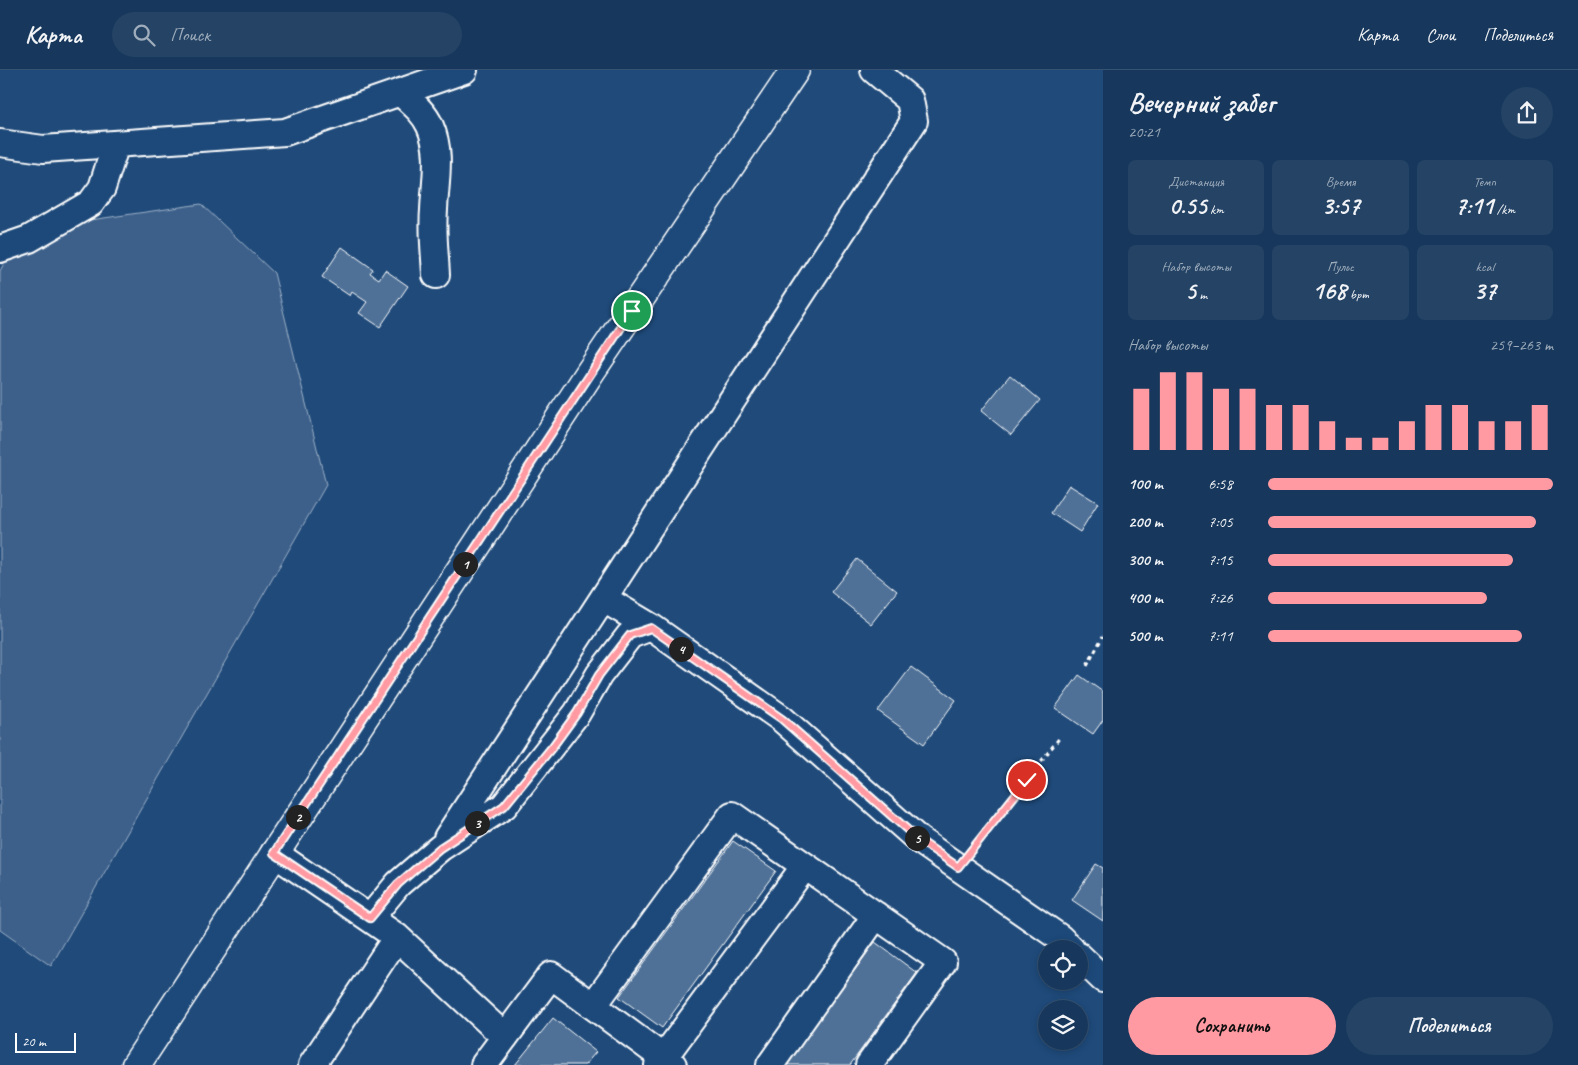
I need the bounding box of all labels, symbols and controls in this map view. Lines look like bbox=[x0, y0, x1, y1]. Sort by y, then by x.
search box bbox=[112, 12, 462, 57]
text: Карта bbox=[25, 20, 82, 50]
icon: search bbox=[130, 21, 158, 49]
text: Поиск bbox=[170, 23, 210, 47]
text: Карта bbox=[1357, 24, 1398, 46]
text: Слои bbox=[1426, 24, 1455, 46]
text: Поделиться bbox=[1483, 24, 1553, 46]
text: Вечерний забег bbox=[1128, 85, 1275, 120]
button: share bbox=[1501, 87, 1553, 139]
text: 20:21 bbox=[1128, 122, 1160, 142]
text: Дистанция bbox=[1168, 173, 1224, 190]
text: Время bbox=[1326, 173, 1355, 190]
text: Темп bbox=[1474, 173, 1496, 190]
text: 0.55 bbox=[1169, 190, 1207, 222]
text: 3:57 bbox=[1321, 190, 1360, 222]
text: 7:11 bbox=[1455, 190, 1493, 222]
text: km bbox=[1207, 201, 1224, 218]
text: /km bbox=[1493, 201, 1515, 218]
text: Набор высоты bbox=[1161, 258, 1231, 275]
text: Пульс bbox=[1327, 258, 1354, 275]
text: kcal bbox=[1476, 258, 1494, 275]
text: 5 bbox=[1185, 275, 1196, 307]
text: 168 bbox=[1312, 275, 1346, 307]
text: 37 bbox=[1474, 275, 1496, 307]
text: m bbox=[1196, 286, 1207, 303]
text: bpm bbox=[1346, 286, 1369, 303]
pin bbox=[611, 290, 653, 332]
icon: arrive bbox=[618, 297, 646, 325]
text: Набор высоты bbox=[1128, 335, 1207, 355]
text: 259–263 m bbox=[1490, 335, 1553, 355]
text: 100 m bbox=[1128, 474, 1163, 494]
text: 6:58 bbox=[1208, 474, 1233, 494]
text: 200 m bbox=[1128, 512, 1163, 532]
text: 7:05 bbox=[1208, 512, 1233, 532]
text: 300 m bbox=[1128, 550, 1163, 570]
text: 7:15 bbox=[1208, 550, 1233, 570]
pin: 1 bbox=[452, 552, 478, 576]
text: 1 bbox=[462, 556, 469, 573]
text: 400 m bbox=[1128, 588, 1163, 608]
text: 7:26 bbox=[1208, 588, 1233, 608]
text: 500 m bbox=[1128, 626, 1162, 646]
text: 7:11 bbox=[1208, 626, 1233, 646]
pin: 4 bbox=[668, 636, 694, 662]
text: 4 bbox=[678, 641, 685, 658]
pin bbox=[1006, 759, 1048, 801]
icon: check bbox=[1013, 766, 1041, 794]
pin: 2 bbox=[286, 804, 310, 830]
text: 2 bbox=[295, 809, 302, 826]
pin: 3 bbox=[464, 810, 490, 836]
text: 3 bbox=[474, 815, 481, 832]
pin: 5 bbox=[904, 826, 930, 850]
text: 5 bbox=[914, 830, 921, 847]
map controls bbox=[1038, 940, 1088, 1050]
button: locate bbox=[1038, 940, 1088, 990]
button: Сохранить bbox=[1128, 997, 1336, 1055]
button: Поделиться bbox=[1346, 997, 1553, 1055]
button: layers bbox=[1038, 1000, 1088, 1050]
scale bar bbox=[15, 1030, 76, 1053]
text: 20 m bbox=[22, 1033, 46, 1050]

